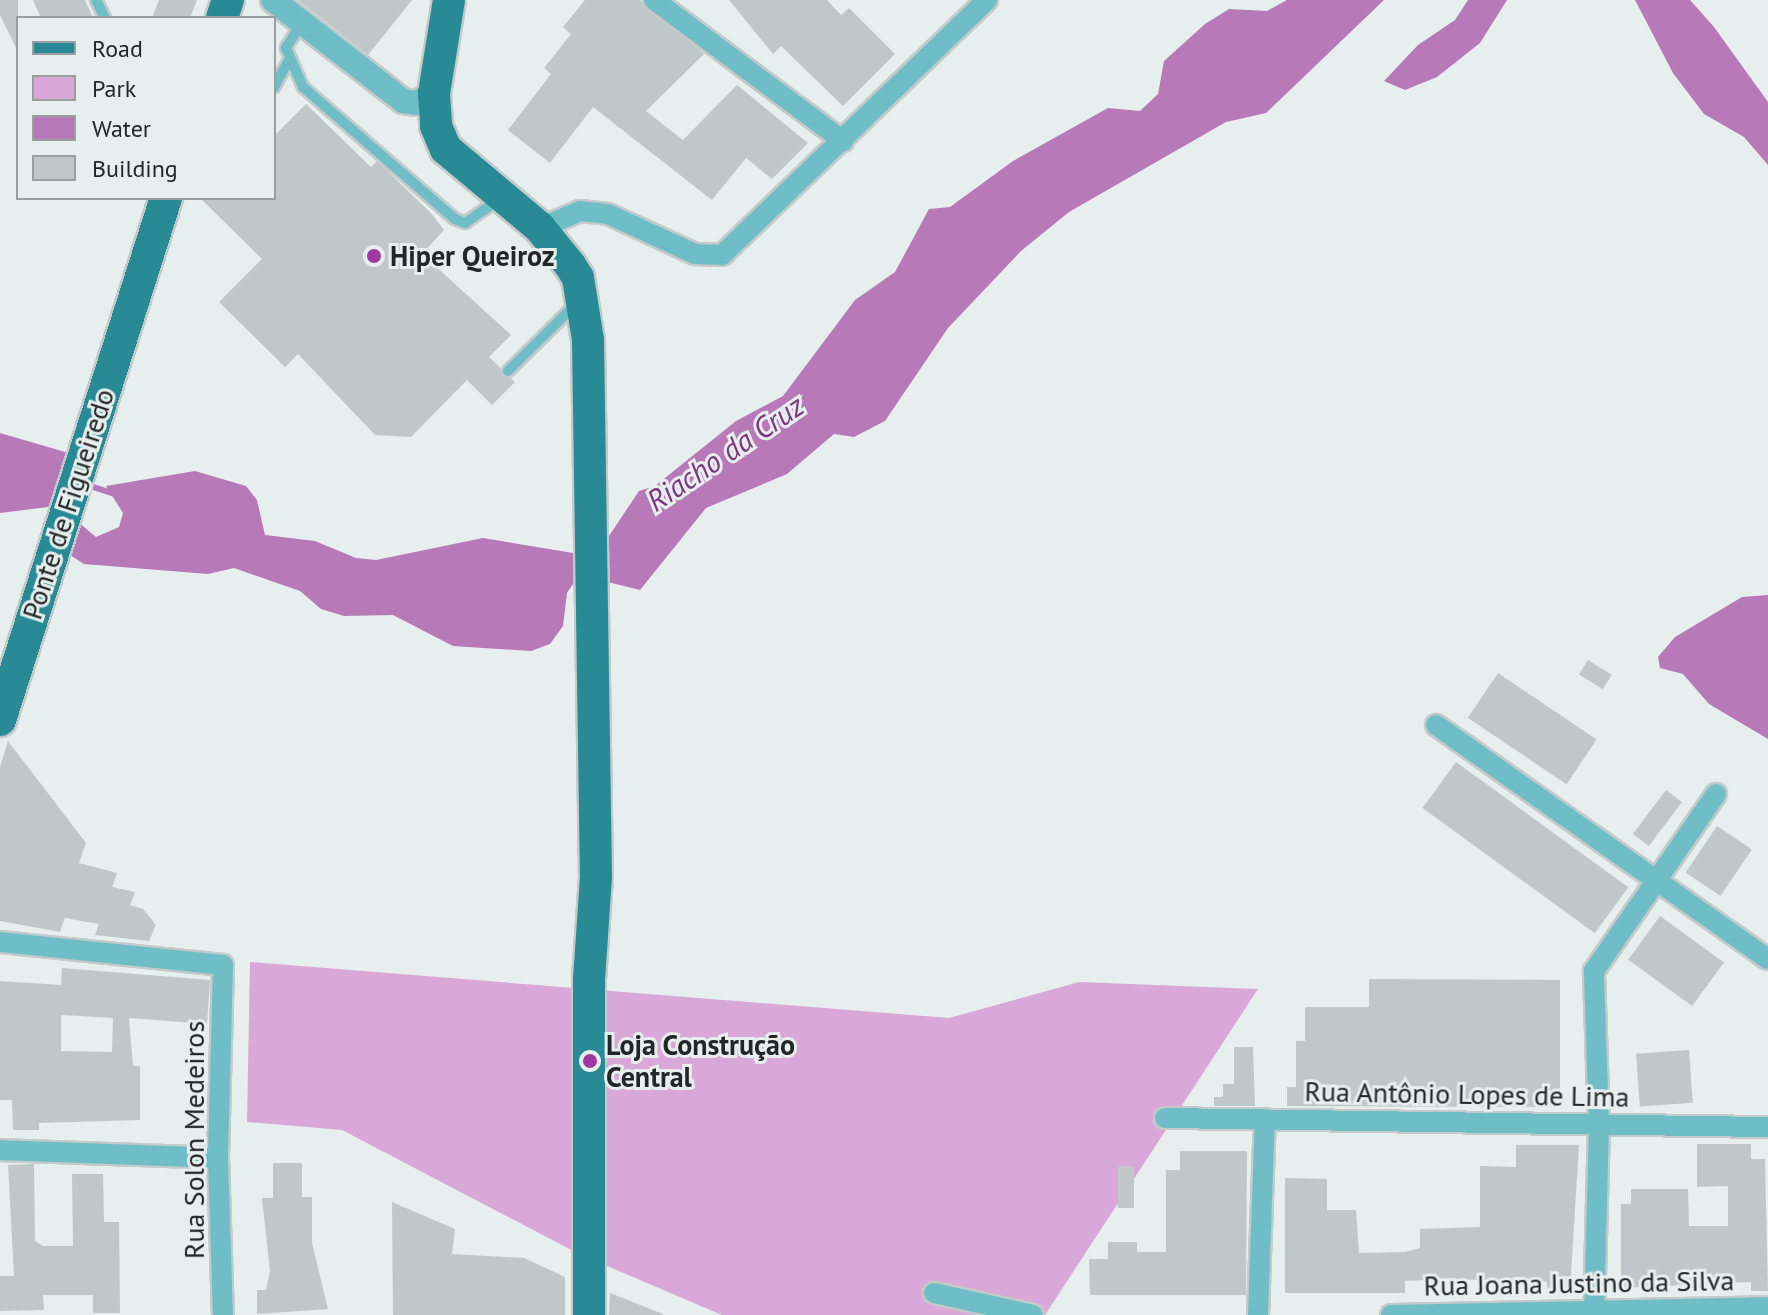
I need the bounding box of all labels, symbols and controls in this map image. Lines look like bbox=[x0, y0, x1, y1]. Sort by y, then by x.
legend bbox=[16, 16, 276, 200]
text: Road bbox=[92, 33, 143, 64]
text: Park bbox=[92, 73, 136, 104]
text: Water bbox=[92, 113, 151, 144]
text: Building bbox=[92, 153, 178, 184]
place label: Hiper Queiroz bbox=[390, 239, 555, 273]
marker: Hiper Queiroz bbox=[365, 247, 383, 265]
street label: Ponte de Figueiredo bbox=[15, 385, 121, 623]
water label: Riacho da Cruz bbox=[640, 387, 810, 519]
street label: Rua Solon Medeiros bbox=[177, 1021, 211, 1259]
place label: Loja Construção Central bbox=[606, 1028, 795, 1094]
marker: Loja Construção Central bbox=[581, 1052, 599, 1070]
street label: Rua Antônio Lopes de Lima bbox=[1304, 1074, 1630, 1114]
street label: Rua Joana Justino da Silva bbox=[1423, 1263, 1735, 1303]

